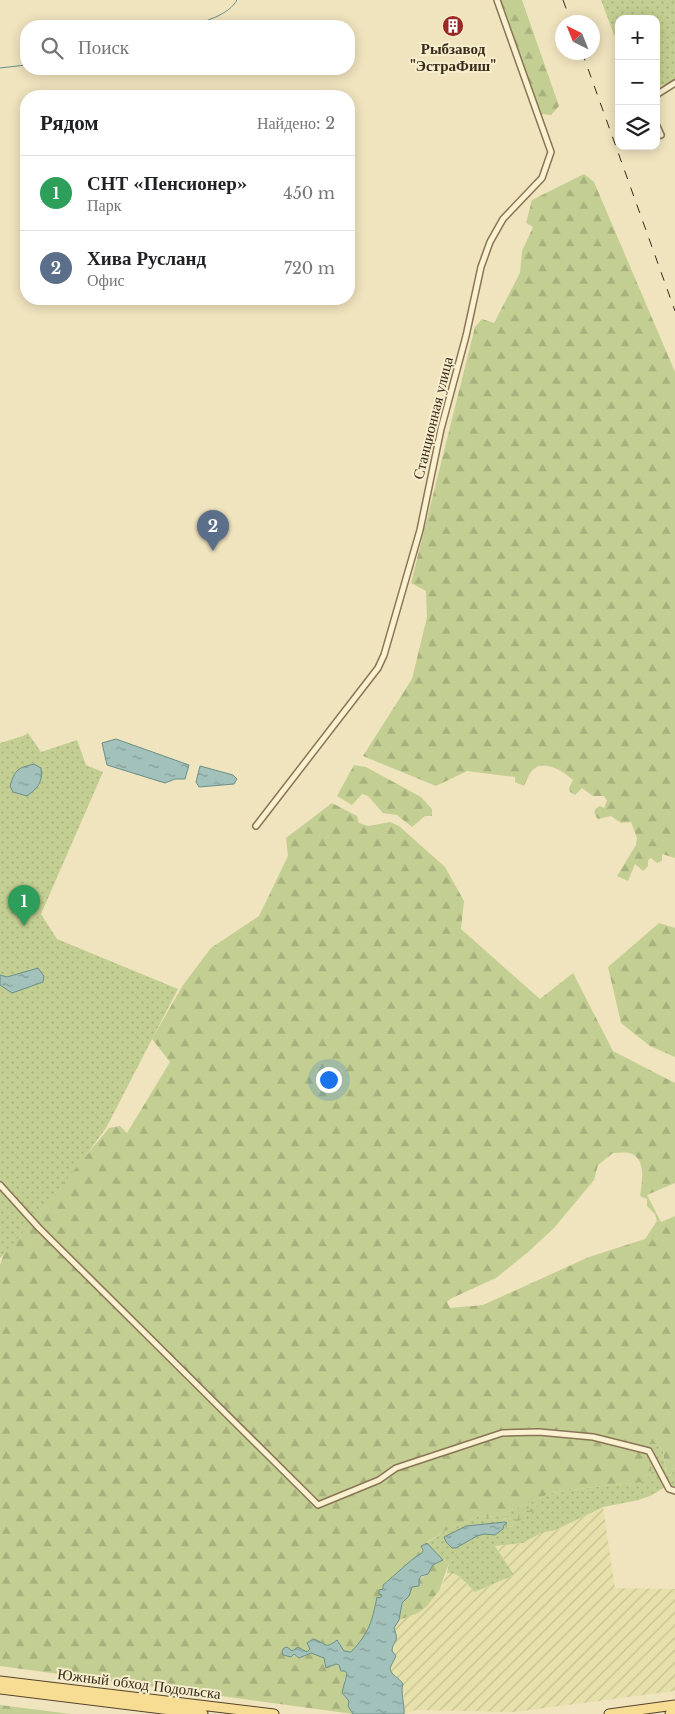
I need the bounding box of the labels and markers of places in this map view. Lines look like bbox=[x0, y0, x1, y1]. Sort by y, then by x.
building icon: Рыбзавод "ЭстраФиш" bbox=[441, 14, 465, 38]
place label: Рыбзавод "ЭстраФиш" bbox=[410, 39, 496, 75]
pin: 2 bbox=[197, 510, 229, 551]
pin: 1 bbox=[8, 885, 40, 926]

